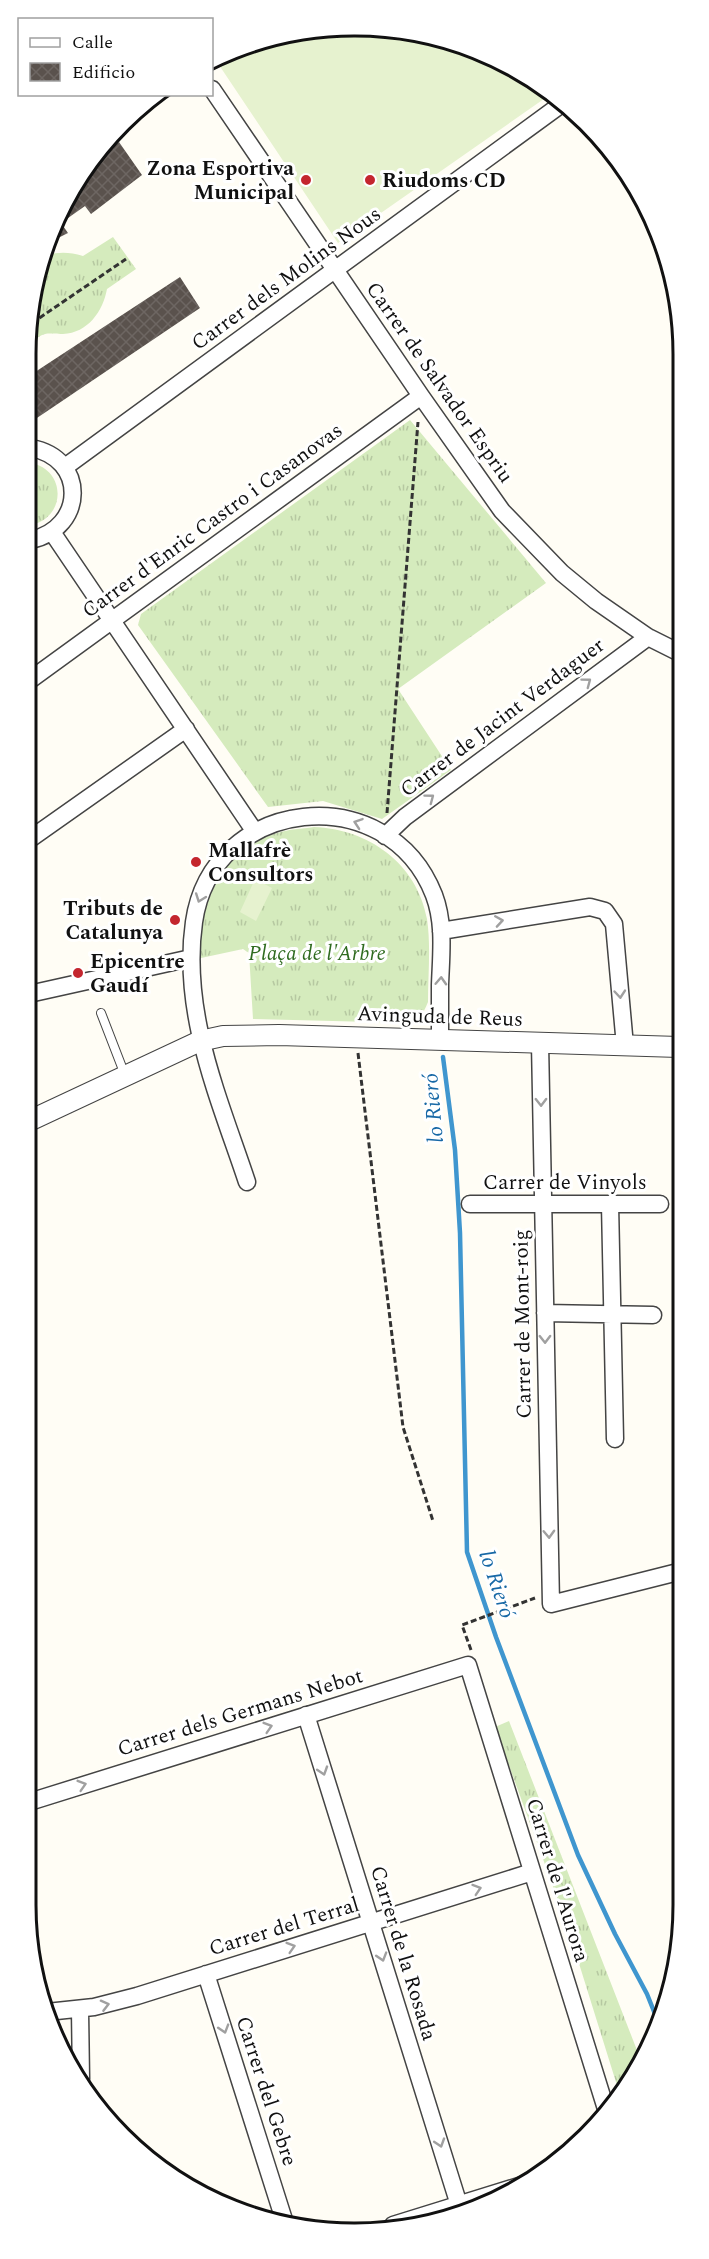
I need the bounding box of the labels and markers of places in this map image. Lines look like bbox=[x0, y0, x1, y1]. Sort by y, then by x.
place label: Zona Esportiva Municipal bbox=[146, 153, 294, 209]
place label: Riudoms CD bbox=[382, 165, 506, 197]
marker: Zona Esportiva Municipal bbox=[299, 173, 313, 187]
marker: Riudoms CD bbox=[363, 173, 377, 187]
place label: Mallafrè Consultors bbox=[208, 835, 313, 891]
marker: Mallafrè Consultors bbox=[189, 855, 203, 869]
place label: Tributs de Catalunya bbox=[63, 893, 163, 949]
marker: Tributs de Catalunya bbox=[168, 913, 182, 927]
place label: Epicentre Gaudí bbox=[90, 946, 185, 1002]
marker: Epicentre Gaudí bbox=[71, 966, 85, 980]

